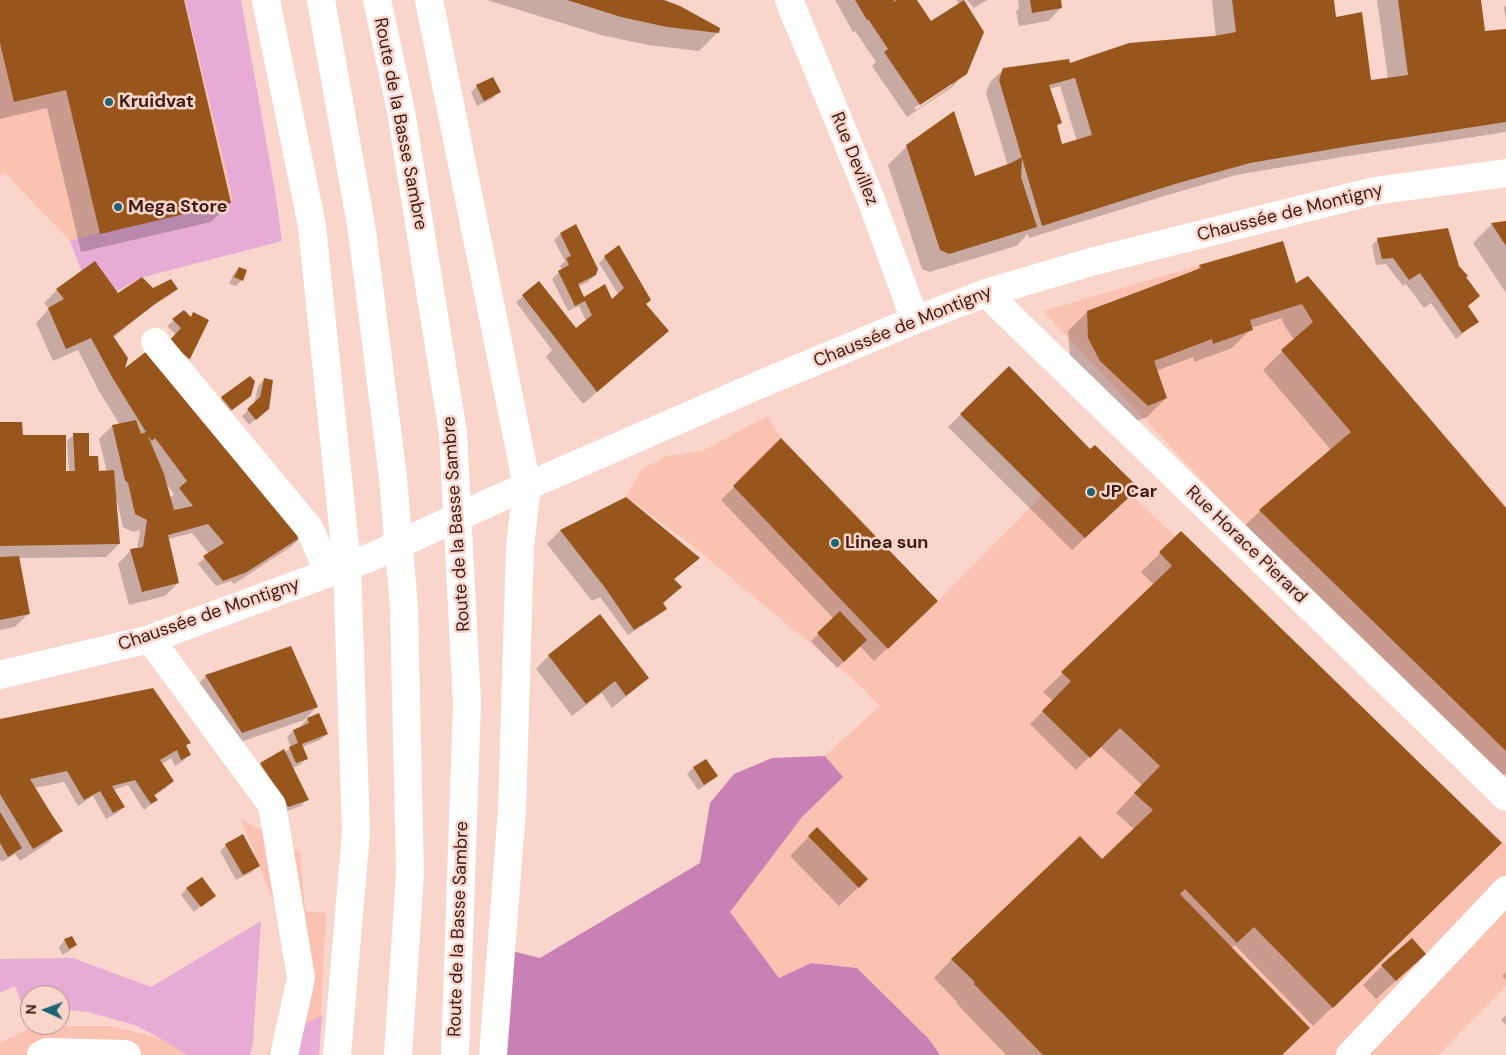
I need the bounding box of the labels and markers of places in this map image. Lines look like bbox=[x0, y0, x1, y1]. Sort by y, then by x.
place label: Kruidvat bbox=[119, 91, 194, 113]
marker: Kruidvat bbox=[103, 96, 115, 108]
place label: Mega Store bbox=[128, 196, 228, 218]
marker: Mega Store bbox=[112, 201, 124, 213]
place label: JP Car bbox=[1101, 481, 1157, 503]
marker: JP Car bbox=[1085, 486, 1097, 498]
place label: Linea sun bbox=[845, 532, 928, 554]
marker: Linea sun bbox=[829, 537, 841, 549]

